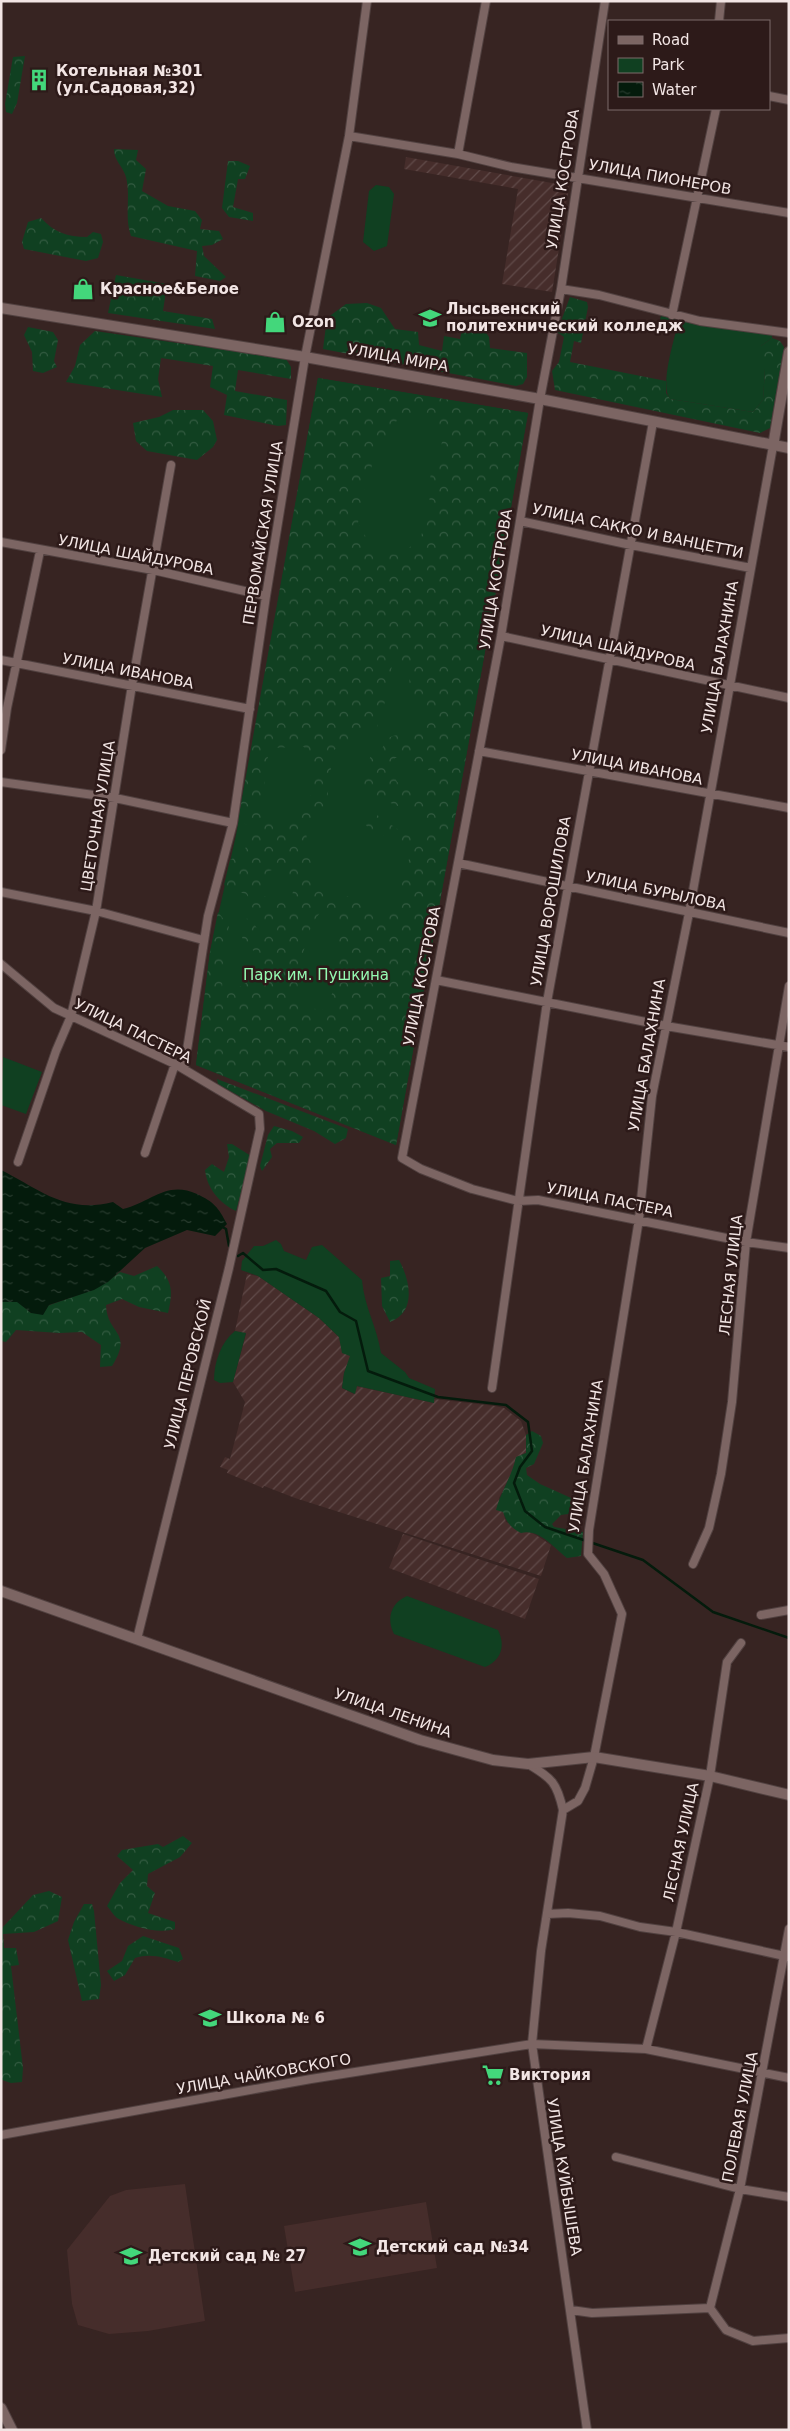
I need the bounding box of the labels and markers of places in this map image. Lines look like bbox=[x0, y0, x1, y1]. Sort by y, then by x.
place label: Котельная №301 (ул.Садовая,32) bbox=[56, 62, 203, 97]
building icon: Котельная №301 (ул.Садовая,32) bbox=[26, 67, 52, 93]
shop icon: Красное&Белое bbox=[70, 276, 96, 302]
place label: Красное&Белое bbox=[100, 280, 239, 298]
place label: Лысьвенский политехнический колледж bbox=[446, 300, 683, 335]
school or university icon: Лысьвенский политехнический колледж bbox=[417, 305, 443, 331]
shop icon: Ozon bbox=[262, 309, 288, 335]
place label: Ozon bbox=[292, 313, 334, 331]
school or university icon: Школа № 6 bbox=[197, 2005, 223, 2031]
place label: Школа № 6 bbox=[226, 2009, 325, 2027]
supermarket icon: Виктория bbox=[480, 2062, 506, 2088]
place label: Виктория bbox=[509, 2066, 591, 2084]
school or university icon: Детский сад №34 bbox=[347, 2234, 373, 2260]
place label: Детский сад №34 bbox=[376, 2238, 529, 2256]
school or university icon: Детский сад № 27 bbox=[118, 2243, 144, 2269]
place label: Детский сад № 27 bbox=[148, 2247, 306, 2265]

